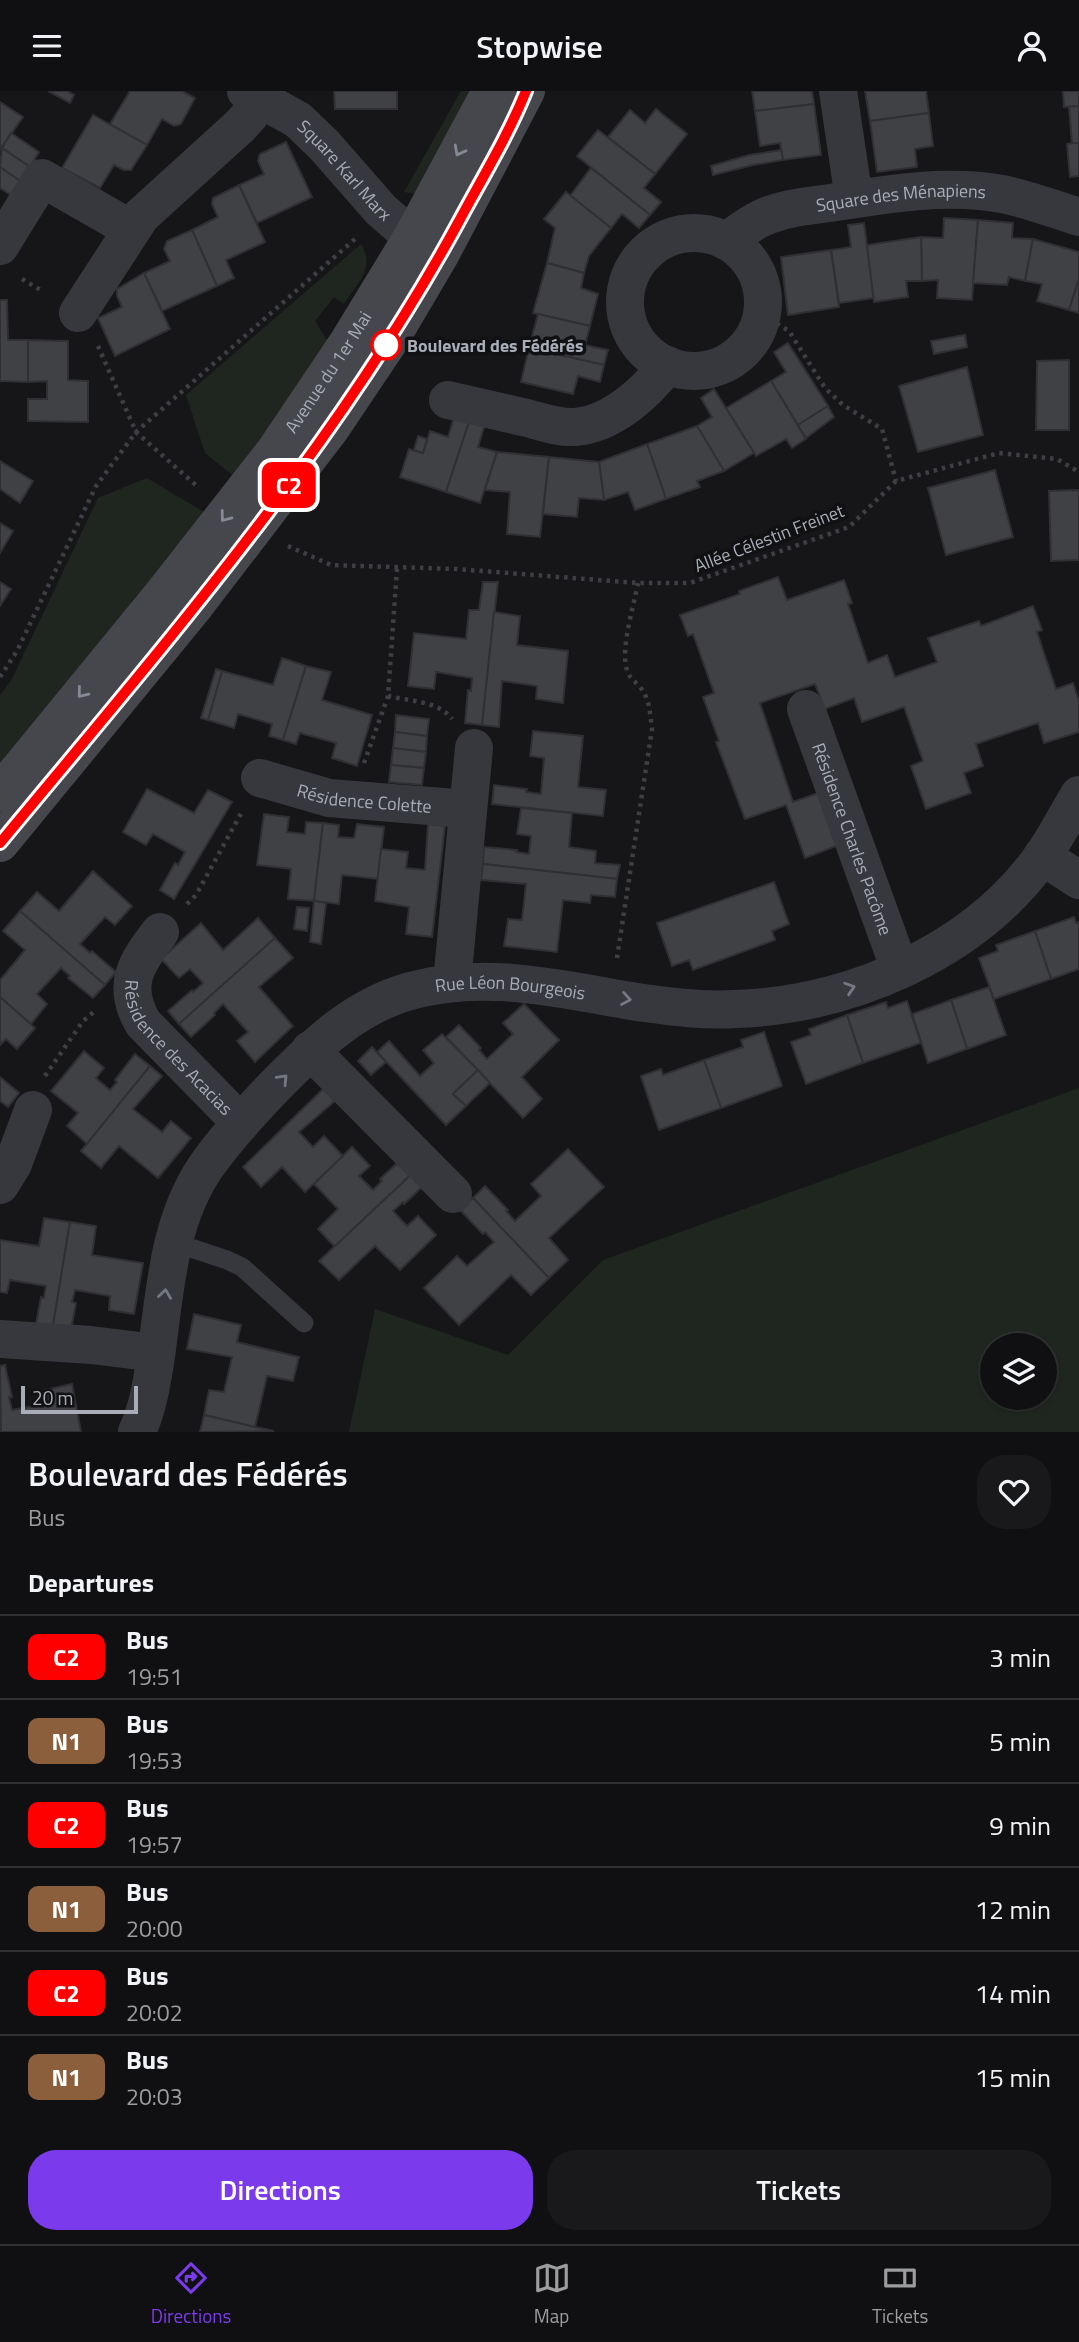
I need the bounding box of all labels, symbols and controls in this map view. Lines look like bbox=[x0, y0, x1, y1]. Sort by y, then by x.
text: Stopwise bbox=[476, 22, 603, 70]
icon: menu bbox=[28, 27, 66, 65]
icon: person bbox=[1013, 27, 1051, 65]
street label: Square Karl Marx bbox=[291, 113, 398, 227]
one-way arrow bbox=[454, 144, 467, 156]
street label: Square des Ménapiens bbox=[814, 176, 987, 218]
street label: Avenue du 1er Mai bbox=[278, 306, 378, 438]
marker: Boulevard des Fédérés bbox=[371, 330, 401, 360]
place label: Boulevard des Fédérés bbox=[407, 332, 583, 359]
line badge: C2 bbox=[258, 462, 320, 508]
text: C2 bbox=[276, 467, 302, 503]
street label: Allée Célestin Freinet bbox=[690, 497, 848, 579]
one-way arrow bbox=[220, 509, 233, 521]
one-way arrow bbox=[77, 686, 90, 698]
street label: Résidence Charles Pacôme bbox=[806, 739, 900, 939]
street label: Résidence Colette bbox=[294, 776, 433, 820]
street label: Rue Léon Bourgeois bbox=[433, 968, 587, 1006]
street label: Résidence des Acacias bbox=[119, 979, 239, 1121]
one-way arrow bbox=[844, 982, 856, 997]
one-way arrow bbox=[620, 991, 632, 1006]
one-way arrow bbox=[274, 1074, 287, 1087]
one-way arrow bbox=[157, 1288, 172, 1300]
map controls bbox=[980, 1333, 1057, 1410]
button: layers bbox=[980, 1333, 1057, 1410]
scale bar bbox=[21, 1383, 138, 1415]
text: 20 m bbox=[32, 1383, 73, 1412]
text: Boulevard des Fédérés bbox=[28, 1449, 348, 1499]
button: heart bbox=[977, 1455, 1051, 1529]
text: Bus bbox=[28, 1500, 65, 1535]
text: Departures bbox=[28, 1563, 154, 1602]
text: Bus bbox=[126, 1620, 168, 1659]
text: 3 min bbox=[989, 1638, 1051, 1677]
text: C2 bbox=[53, 1639, 80, 1675]
text: 19:51 bbox=[126, 1659, 183, 1694]
text: Bus bbox=[126, 1704, 168, 1743]
text: 5 min bbox=[989, 1722, 1051, 1761]
text: N1 bbox=[51, 1723, 82, 1759]
text: 19:53 bbox=[126, 1743, 183, 1778]
text: Bus bbox=[126, 1788, 168, 1827]
text: 9 min bbox=[989, 1806, 1051, 1845]
text: C2 bbox=[53, 1807, 80, 1843]
text: 19:57 bbox=[126, 1827, 183, 1862]
text: Bus bbox=[126, 1872, 168, 1911]
text: 12 min bbox=[975, 1890, 1051, 1929]
text: N1 bbox=[51, 1891, 82, 1927]
text: 20:00 bbox=[126, 1911, 183, 1946]
text: Bus bbox=[126, 1956, 168, 1995]
text: 14 min bbox=[975, 1974, 1051, 2013]
text: C2 bbox=[53, 1975, 80, 2011]
text: 20:02 bbox=[126, 1995, 183, 2030]
text: Bus bbox=[126, 2040, 168, 2079]
text: 15 min bbox=[975, 2058, 1051, 2097]
text: N1 bbox=[51, 2059, 82, 2095]
text: 20:03 bbox=[126, 2079, 183, 2114]
button: Directions bbox=[28, 2150, 533, 2230]
button: Tickets bbox=[547, 2150, 1051, 2230]
tab: Directions bbox=[151, 2259, 231, 2330]
tab: Map bbox=[533, 2259, 571, 2330]
tab: Tickets bbox=[872, 2259, 928, 2330]

